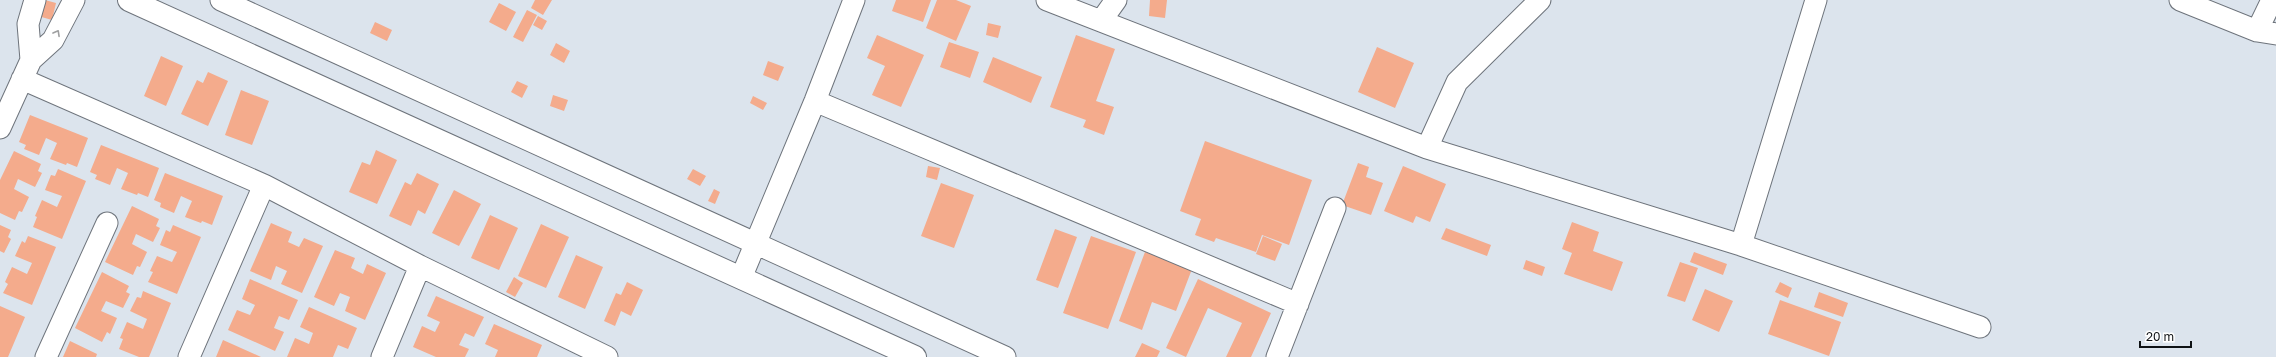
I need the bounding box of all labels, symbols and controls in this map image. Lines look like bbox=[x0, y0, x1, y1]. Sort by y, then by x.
one-way arrow bbox=[52, 30, 59, 38]
scale bar bbox=[2140, 323, 2191, 349]
text: 20 m bbox=[2146, 329, 2174, 344]

